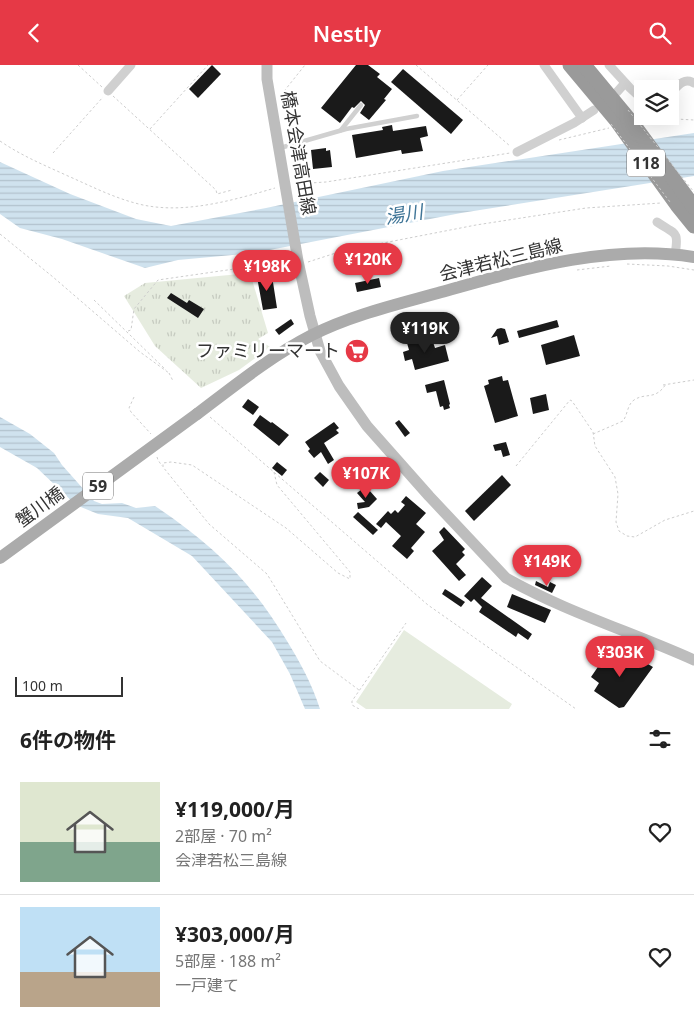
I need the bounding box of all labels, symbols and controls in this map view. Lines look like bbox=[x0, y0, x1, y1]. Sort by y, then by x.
text: Nestly bbox=[313, 18, 381, 48]
icon: back bbox=[20, 19, 48, 47]
icon: search bbox=[646, 19, 674, 47]
map controls bbox=[634, 80, 679, 125]
button: layers bbox=[634, 80, 679, 125]
street label: 橋本会津高田線 bbox=[276, 89, 322, 217]
road number: 118 bbox=[627, 150, 665, 177]
water label: 湯川 bbox=[383, 198, 427, 230]
street label: 会津若松三島線 bbox=[437, 232, 565, 286]
pin: ¥120K bbox=[333, 243, 403, 285]
text: ¥120K bbox=[344, 248, 392, 270]
pin: ¥198K bbox=[232, 249, 302, 292]
text: ¥198K bbox=[243, 255, 291, 277]
pin: ¥119K bbox=[390, 311, 460, 354]
text: ¥119K bbox=[401, 317, 449, 339]
place label: ファミリーマート bbox=[196, 338, 340, 362]
supermarket icon: ファミリーマート bbox=[344, 338, 370, 364]
pin: ¥107K bbox=[331, 457, 401, 499]
text: ¥107K bbox=[342, 462, 390, 484]
road number: 59 bbox=[83, 473, 113, 499]
street label: 蟹川橋 bbox=[11, 481, 68, 532]
pin: ¥149K bbox=[512, 545, 582, 587]
text: ¥149K bbox=[523, 550, 571, 572]
pin: ¥303K bbox=[585, 635, 655, 678]
text: ¥303K bbox=[596, 641, 644, 663]
scale bar bbox=[15, 674, 122, 697]
text: 100 m bbox=[22, 676, 63, 695]
icon: filters bbox=[646, 725, 674, 753]
text: 6件の物件 bbox=[20, 726, 116, 754]
text: ¥119,000/月 bbox=[175, 795, 295, 823]
icon: home bbox=[60, 802, 120, 862]
icon: heart bbox=[646, 818, 674, 846]
text: 2部屋 · 70 m² bbox=[175, 825, 272, 847]
text: 会津若松三島線 bbox=[175, 849, 287, 871]
text: ¥303,000/月 bbox=[175, 920, 295, 948]
icon: home bbox=[60, 927, 120, 987]
icon: heart bbox=[646, 943, 674, 971]
text: 5部屋 · 188 m² bbox=[175, 950, 281, 972]
text: 一戸建て bbox=[175, 974, 239, 996]

